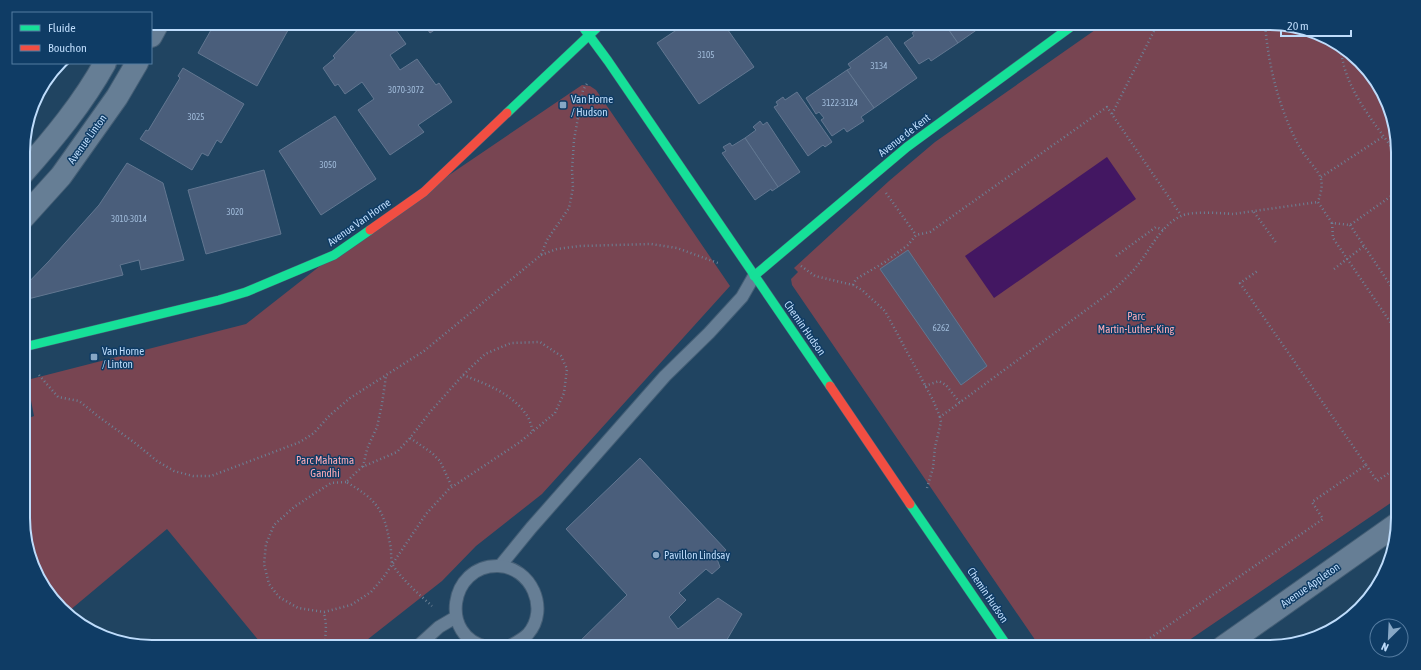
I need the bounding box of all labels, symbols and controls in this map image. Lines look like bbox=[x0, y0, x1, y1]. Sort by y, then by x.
legend bbox=[12, 12, 152, 64]
scale bar bbox=[1281, 12, 1351, 38]
text: 20 m bbox=[1287, 19, 1309, 33]
text: Fluide bbox=[48, 21, 76, 35]
text: Bouchon bbox=[48, 41, 87, 55]
house number: 3105 bbox=[698, 50, 714, 60]
house number: 3134 bbox=[871, 61, 887, 71]
house number: 3070-3072 bbox=[388, 85, 424, 95]
place label: Van Horne / Hudson bbox=[571, 93, 613, 118]
house number: 3122-3124 bbox=[822, 98, 858, 108]
marker: Van Horne / Hudson bbox=[558, 100, 568, 110]
street label: Avenue de Kent bbox=[876, 111, 932, 159]
street label: Avenue Linton bbox=[65, 112, 109, 166]
house number: 3025 bbox=[188, 112, 204, 122]
house number: 3050 bbox=[320, 160, 336, 170]
street label: Avenue Van Horne bbox=[325, 196, 393, 248]
house number: 3020 bbox=[227, 207, 243, 217]
house number: 3010-3014 bbox=[111, 214, 147, 224]
street label: Chemin Hudson bbox=[782, 298, 828, 358]
park label: Parc Martin-Luther-King bbox=[1098, 310, 1174, 335]
house number: 6262 bbox=[933, 323, 949, 333]
place label: Van Horne / Linton bbox=[102, 345, 144, 370]
marker: Van Horne / Linton bbox=[89, 352, 99, 362]
park label: Parc Mahatma Gandhi bbox=[296, 454, 354, 479]
place label: Pavillon Lindsay bbox=[664, 549, 730, 561]
marker: Pavillon Lindsay bbox=[651, 550, 661, 560]
street label: Avenue Appleton bbox=[1278, 560, 1342, 610]
street label: Chemin Hudson bbox=[965, 565, 1011, 625]
north arrow bbox=[1369, 618, 1409, 658]
text: N bbox=[1380, 640, 1390, 654]

